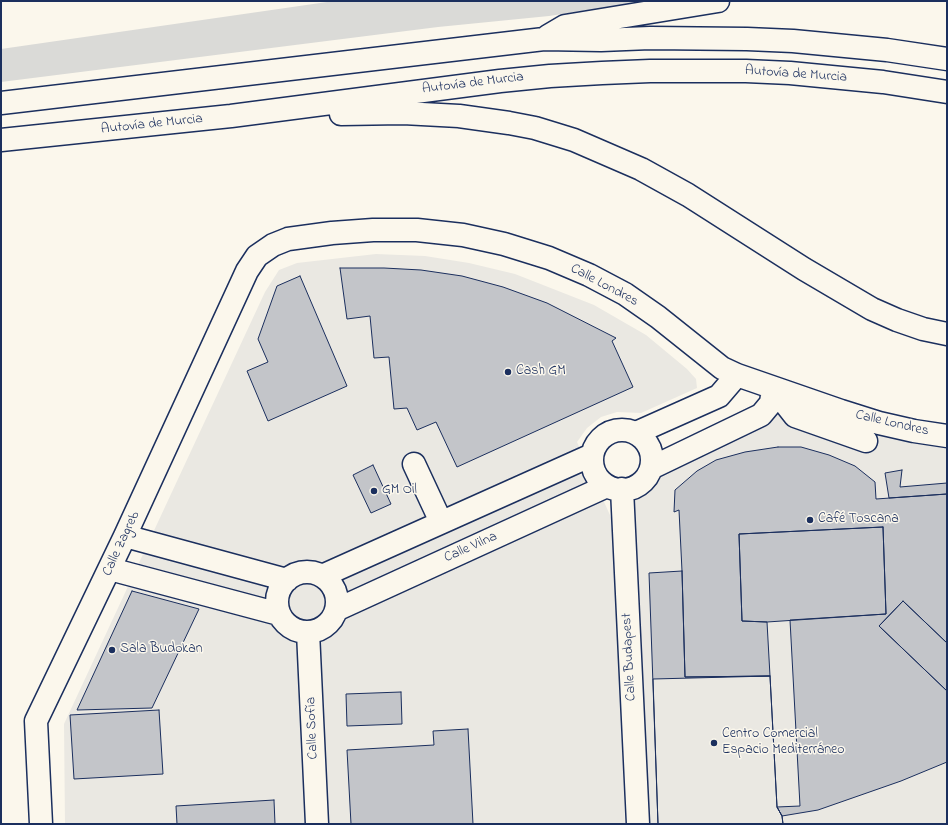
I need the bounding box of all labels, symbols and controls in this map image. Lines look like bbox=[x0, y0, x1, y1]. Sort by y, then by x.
street label: Autovía de Murcia bbox=[744, 63, 848, 87]
street label: Autovía de Murcia bbox=[421, 69, 525, 99]
street label: Autovía de Murcia bbox=[100, 111, 204, 139]
street label: Calle Londres bbox=[567, 261, 641, 311]
place label: Cash GM bbox=[516, 364, 566, 380]
marker: Cash GM bbox=[503, 367, 513, 377]
street label: Calle Londres bbox=[854, 407, 930, 441]
place label: GM Oil bbox=[382, 483, 417, 499]
marker: GM Oil bbox=[369, 486, 379, 496]
street label: Calle Zagreb bbox=[100, 509, 144, 579]
place label: Café Toscana bbox=[818, 512, 899, 528]
marker: Café Toscana bbox=[805, 515, 815, 525]
street label: Calle Vilna bbox=[442, 529, 500, 567]
street label: Calle Budapest bbox=[619, 612, 641, 702]
place label: Sala Budokan bbox=[120, 642, 203, 658]
marker: Sala Budokan bbox=[107, 645, 117, 655]
street label: Calle Sofía bbox=[304, 696, 322, 760]
place label: Centro Comercial Espacio Mediterráneo bbox=[722, 727, 845, 760]
marker: Centro Comercial Espacio Mediterráneo bbox=[709, 738, 719, 748]

